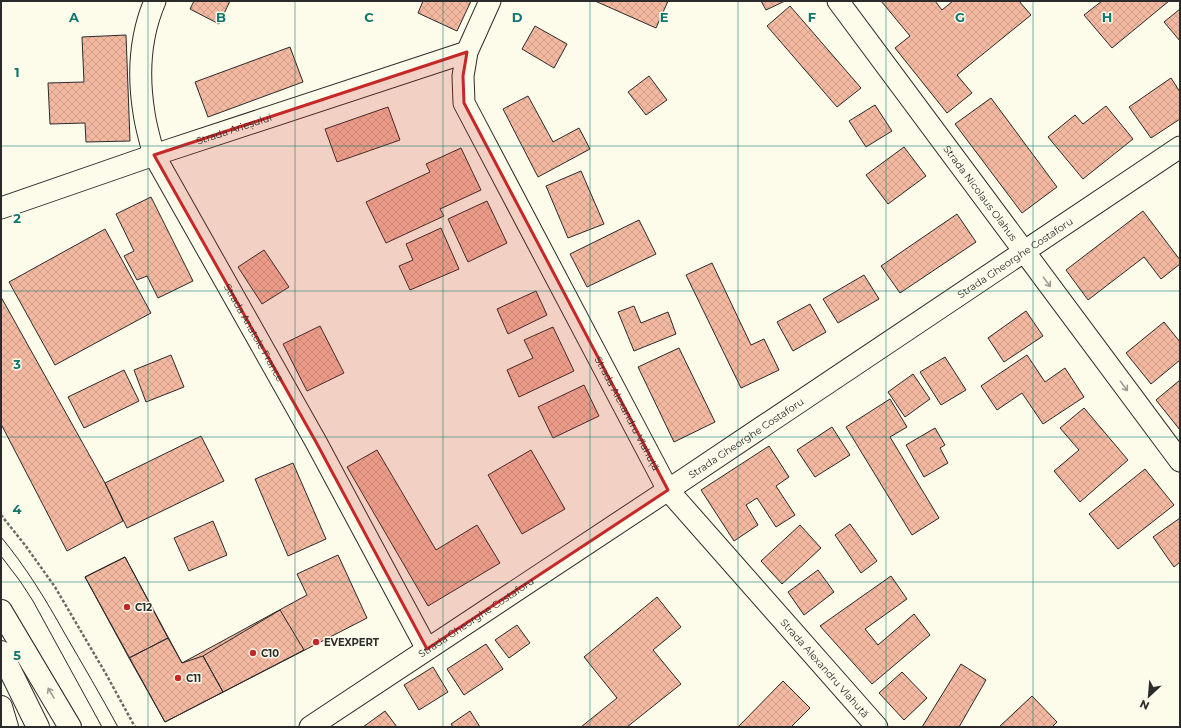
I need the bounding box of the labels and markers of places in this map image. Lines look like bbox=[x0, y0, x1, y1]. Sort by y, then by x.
place label: C12 bbox=[135, 601, 152, 614]
marker: C12 bbox=[122, 602, 132, 612]
place label: EVEXPERT bbox=[324, 636, 380, 649]
marker: EVEXPERT bbox=[311, 637, 321, 647]
place label: C10 bbox=[261, 647, 279, 660]
marker: C10 bbox=[248, 648, 258, 658]
place label: C11 bbox=[186, 672, 201, 685]
marker: C11 bbox=[173, 673, 183, 683]

